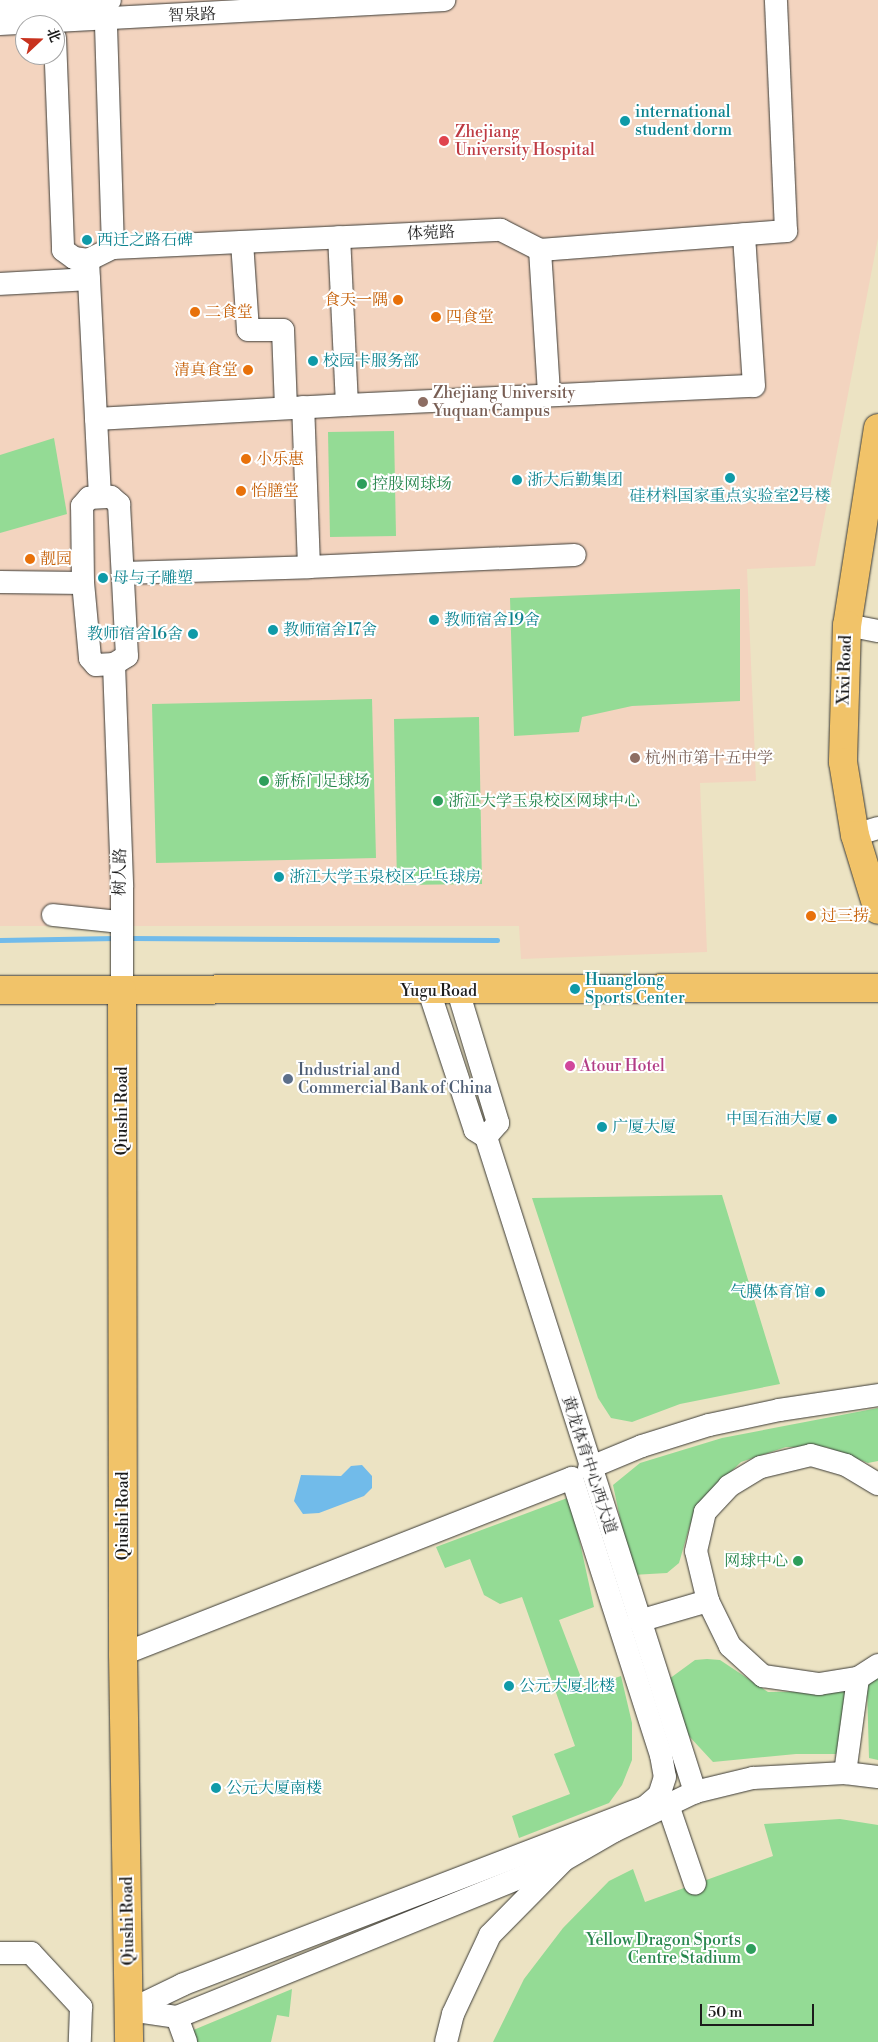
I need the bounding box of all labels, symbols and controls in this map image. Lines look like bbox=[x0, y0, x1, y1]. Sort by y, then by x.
street label: 智泉路 bbox=[168, 5, 216, 25]
north arrow bbox=[15, 15, 65, 65]
text: 北 bbox=[42, 25, 64, 45]
place label: international student dorm bbox=[635, 102, 732, 140]
marker: international student dorm bbox=[619, 115, 631, 127]
place label: Zhejiang University Hospital bbox=[455, 122, 595, 160]
marker: Zhejiang University Hospital bbox=[437, 134, 451, 148]
street label: 体菀路 bbox=[407, 222, 455, 244]
place label: 西迁之路石碑 bbox=[97, 230, 193, 250]
marker: 西迁之路石碑 bbox=[81, 234, 93, 246]
place label: 食天一隅 bbox=[324, 290, 388, 310]
marker: 食天一隅 bbox=[392, 294, 404, 306]
place label: 二食堂 bbox=[205, 302, 253, 322]
marker: 二食堂 bbox=[189, 306, 201, 318]
place label: 四食堂 bbox=[446, 307, 494, 327]
marker: 四食堂 bbox=[430, 311, 442, 323]
place label: 校园卡服务部 bbox=[323, 351, 419, 371]
marker: 校园卡服务部 bbox=[307, 355, 319, 367]
place label: 清真食堂 bbox=[174, 360, 238, 380]
marker: 清真食堂 bbox=[242, 364, 254, 376]
place label: Zhejiang University Yuquan Campus bbox=[433, 383, 575, 421]
marker: Zhejiang University Yuquan Campus bbox=[417, 396, 429, 408]
place label: 小乐惠 bbox=[256, 449, 304, 469]
marker: 小乐惠 bbox=[240, 453, 252, 465]
place label: 浙大后勤集团 bbox=[527, 470, 623, 490]
marker: 硅材料国家重点实验室2号楼 bbox=[724, 472, 736, 484]
place label: 控股网球场 bbox=[372, 474, 452, 494]
marker: 浙大后勤集团 bbox=[511, 474, 523, 486]
marker: 控股网球场 bbox=[356, 478, 368, 490]
place label: 怡膳堂 bbox=[251, 481, 299, 501]
marker: 怡膳堂 bbox=[235, 485, 247, 497]
place label: 硅材料国家重点实验室2号楼 bbox=[629, 486, 831, 506]
place label: 靓园 bbox=[40, 549, 72, 569]
marker: 靓园 bbox=[24, 553, 36, 565]
place label: 母与子雕塑 bbox=[113, 568, 193, 588]
marker: 母与子雕塑 bbox=[97, 572, 109, 584]
place label: 教师宿舍19舍 bbox=[444, 610, 540, 630]
marker: 教师宿舍19舍 bbox=[428, 614, 440, 626]
place label: 教师宿舍17舍 bbox=[283, 620, 377, 640]
place label: 教师宿舍16舍 bbox=[87, 624, 183, 644]
marker: 教师宿舍17舍 bbox=[267, 624, 279, 636]
marker: 教师宿舍16舍 bbox=[187, 628, 199, 640]
street label: Xixi Road bbox=[834, 635, 856, 705]
place label: 杭州市第十五中学 bbox=[645, 748, 773, 768]
marker: 杭州市第十五中学 bbox=[629, 752, 641, 764]
place label: 新桥门足球场 bbox=[274, 771, 370, 791]
marker: 新桥门足球场 bbox=[258, 775, 270, 787]
place label: 浙江大学玉泉校区网球中心 bbox=[448, 791, 640, 811]
marker: 浙江大学玉泉校区网球中心 bbox=[432, 795, 444, 807]
street label: 树人路 bbox=[110, 848, 130, 896]
place label: 浙江大学玉泉校区乒乓球房 bbox=[289, 867, 481, 887]
marker: 浙江大学玉泉校区乒乓球房 bbox=[273, 871, 285, 883]
place label: 过三捞 bbox=[821, 906, 869, 926]
marker: 过三捞 bbox=[805, 910, 817, 922]
place label: Huanglong Sports Center bbox=[585, 970, 685, 1008]
street label: Yugu Road bbox=[401, 981, 477, 1001]
marker: Huanglong Sports Center bbox=[569, 983, 581, 995]
place label: Atour Hotel bbox=[580, 1056, 665, 1076]
place label: Industrial and Commercial Bank of China bbox=[298, 1060, 492, 1098]
marker: Atour Hotel bbox=[564, 1060, 576, 1072]
street label: Qiushi Road bbox=[112, 1066, 132, 1156]
marker: Industrial and Commercial Bank of China bbox=[282, 1073, 294, 1085]
place label: 中国石油大厦 bbox=[726, 1109, 822, 1129]
marker: 中国石油大厦 bbox=[826, 1113, 838, 1125]
place label: 广厦大厦 bbox=[612, 1117, 676, 1137]
marker: 广厦大厦 bbox=[596, 1121, 608, 1133]
place label: 气膜体育馆 bbox=[730, 1282, 810, 1302]
marker: 气膜体育馆 bbox=[814, 1286, 826, 1298]
street label: 黄龙体育中心西大道 bbox=[558, 1394, 620, 1536]
street label: Qiushi Road bbox=[113, 1471, 133, 1561]
place label: 网球中心 bbox=[724, 1551, 788, 1571]
marker: 网球中心 bbox=[792, 1555, 804, 1567]
place label: 公元大厦北楼 bbox=[519, 1676, 615, 1696]
marker: 公元大厦北楼 bbox=[503, 1680, 515, 1692]
place label: 公元大厦南楼 bbox=[226, 1778, 322, 1798]
marker: 公元大厦南楼 bbox=[210, 1782, 222, 1794]
street label: Qiushi Road bbox=[118, 1876, 138, 1966]
place label: Yellow Dragon Sports Centre Stadium bbox=[586, 1930, 741, 1968]
marker: Yellow Dragon Sports Centre Stadium bbox=[745, 1943, 757, 1955]
scale bar bbox=[703, 1994, 817, 2026]
text: 50 m bbox=[708, 2003, 742, 2022]

